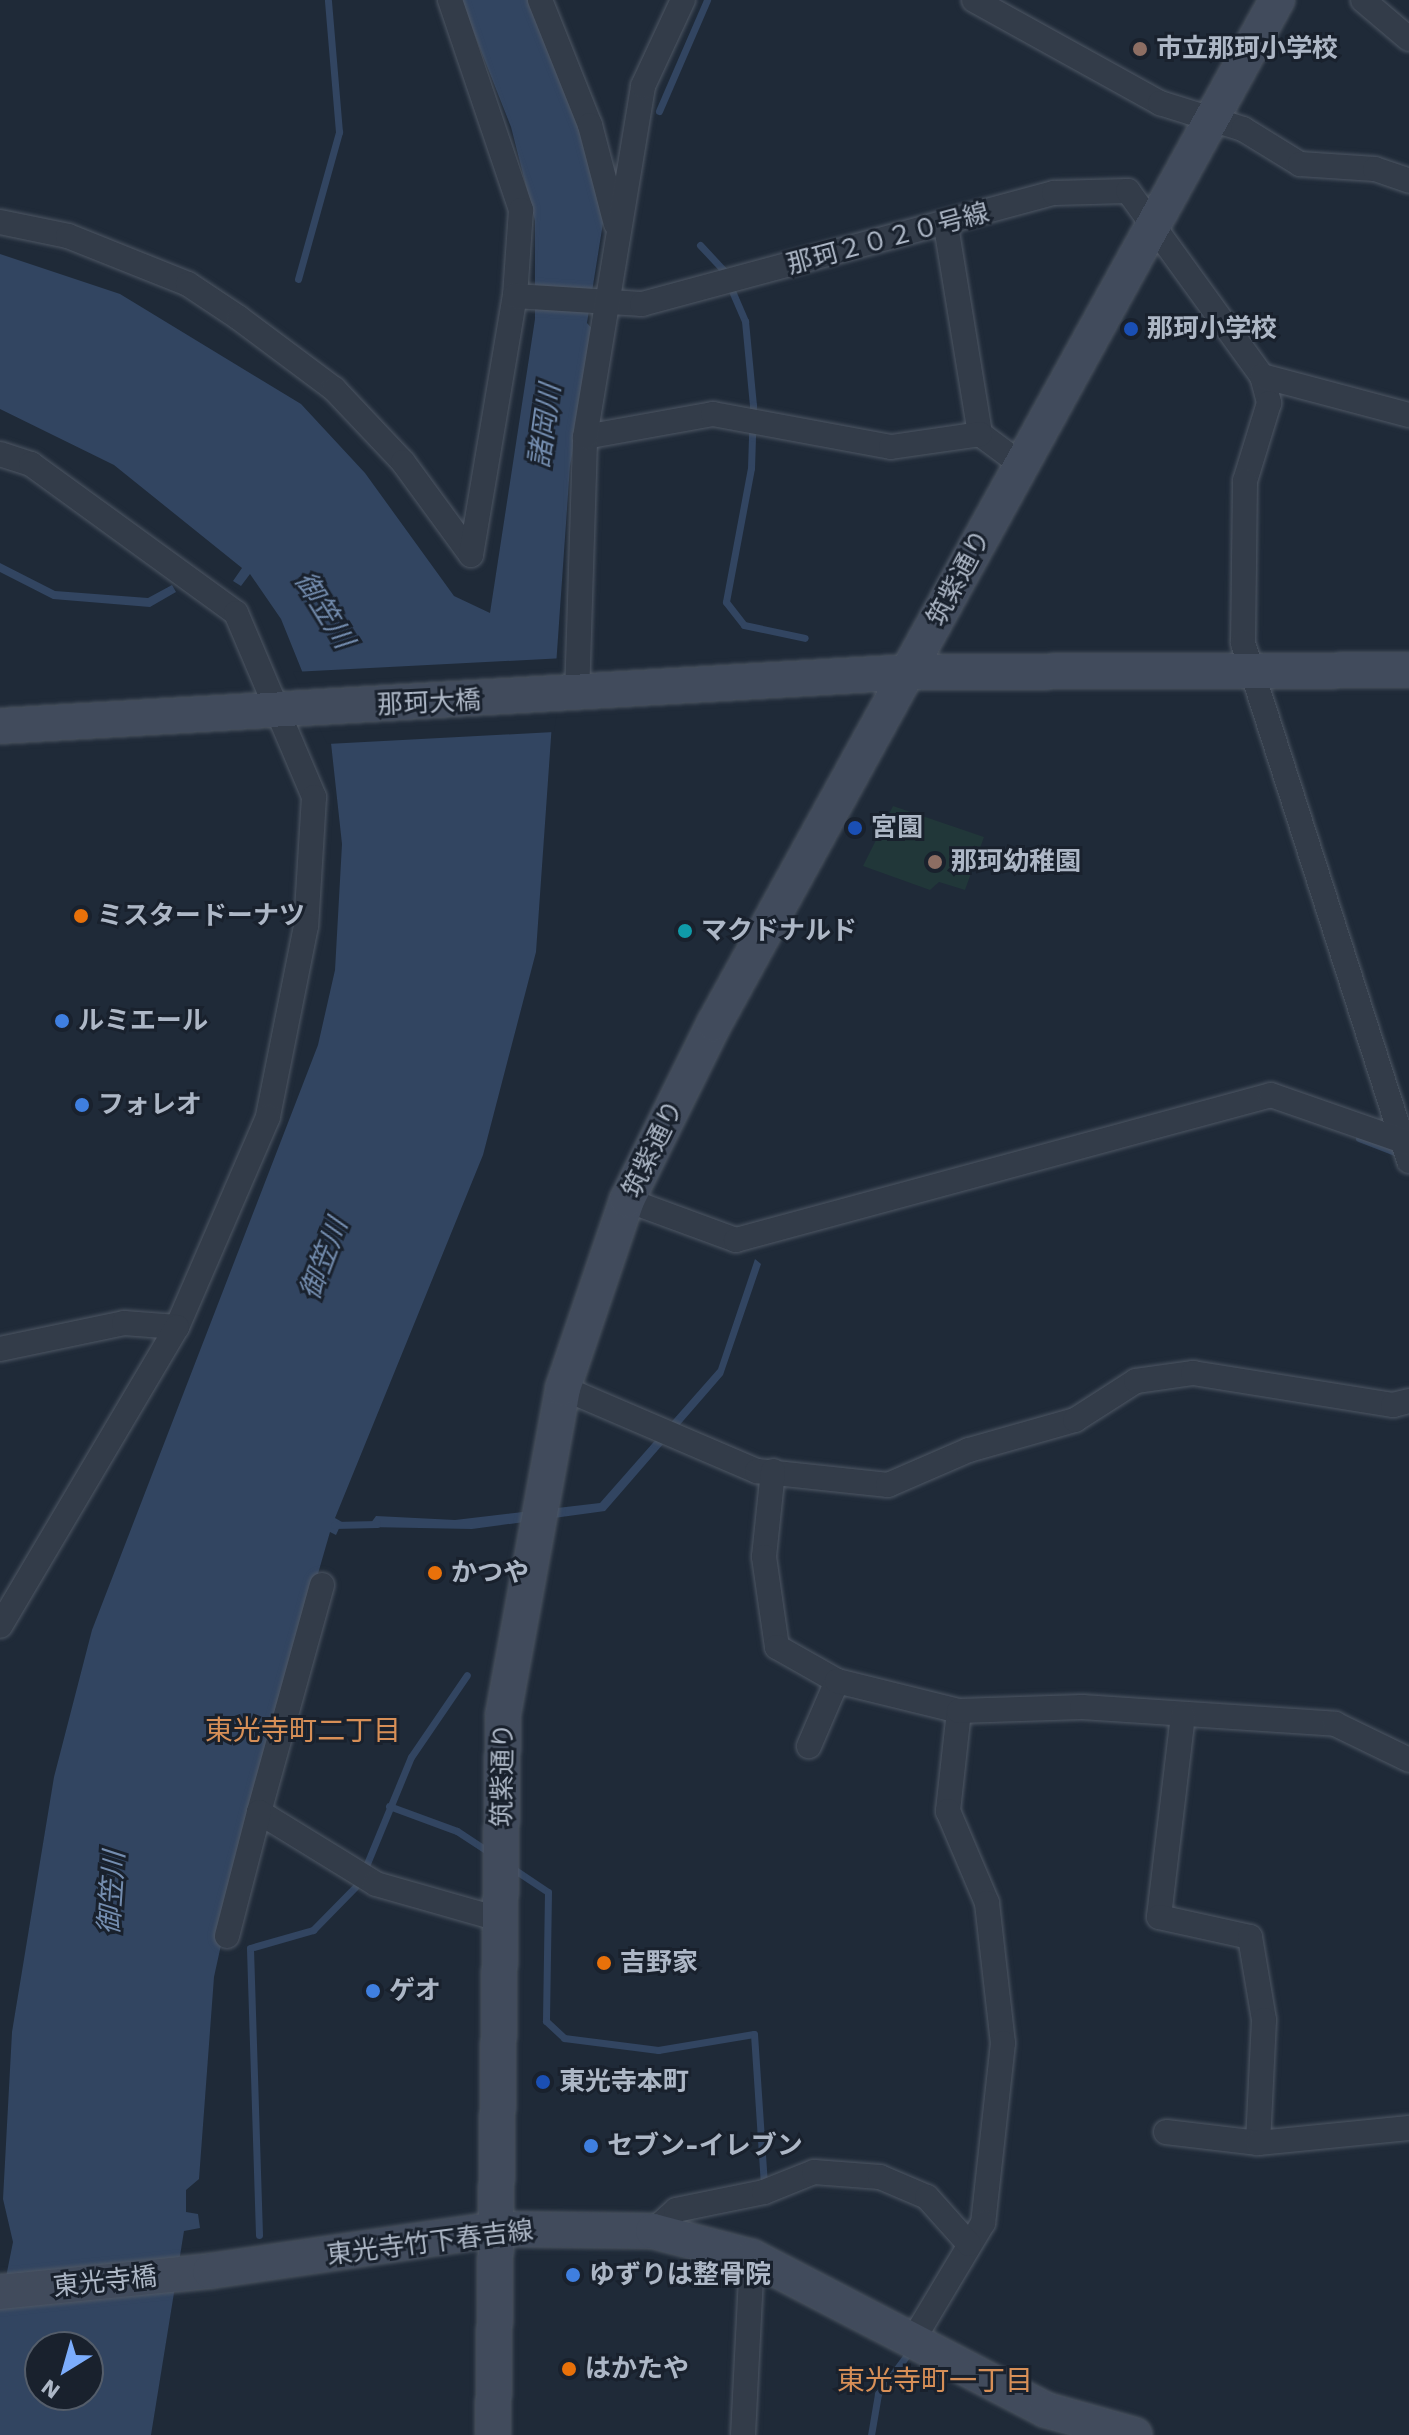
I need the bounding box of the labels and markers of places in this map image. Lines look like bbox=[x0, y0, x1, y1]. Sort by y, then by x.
place label: 市立那珂小学校 bbox=[1156, 33, 1338, 65]
marker: 市立那珂小学校 bbox=[1131, 40, 1149, 58]
place label: 那珂小学校 bbox=[1147, 313, 1277, 345]
marker: 那珂小学校 bbox=[1122, 320, 1140, 338]
place label: 宮園 bbox=[871, 812, 923, 844]
marker: 宮園 bbox=[846, 819, 864, 837]
place label: 那珂幼稚園 bbox=[951, 846, 1081, 878]
marker: 那珂幼稚園 bbox=[926, 853, 944, 871]
place label: ミスタードーナツ bbox=[97, 900, 305, 932]
marker: ミスタードーナツ bbox=[72, 907, 90, 925]
place label: マクドナルド bbox=[701, 915, 857, 947]
marker: マクドナルド bbox=[676, 922, 694, 940]
place label: ルミエール bbox=[78, 1005, 208, 1037]
marker: ルミエール bbox=[53, 1012, 71, 1030]
place label: フォレオ bbox=[98, 1089, 202, 1121]
marker: フォレオ bbox=[73, 1096, 91, 1114]
place label: かつや bbox=[451, 1557, 529, 1589]
marker: かつや bbox=[426, 1564, 444, 1582]
place label: 吉野家 bbox=[620, 1947, 698, 1979]
marker: 吉野家 bbox=[595, 1954, 613, 1972]
place label: ゲオ bbox=[389, 1975, 441, 2007]
marker: ゲオ bbox=[364, 1982, 382, 2000]
place label: 東光寺本町 bbox=[559, 2066, 689, 2098]
marker: 東光寺本町 bbox=[534, 2073, 552, 2091]
place label: セブン-イレブン bbox=[607, 2130, 803, 2162]
marker: セブン-イレブン bbox=[582, 2137, 600, 2155]
place label: ゆずりは整骨院 bbox=[589, 2259, 771, 2291]
marker: ゆずりは整骨院 bbox=[564, 2266, 582, 2284]
place label: はかたや bbox=[585, 2353, 689, 2385]
marker: はかたや bbox=[560, 2360, 578, 2378]

